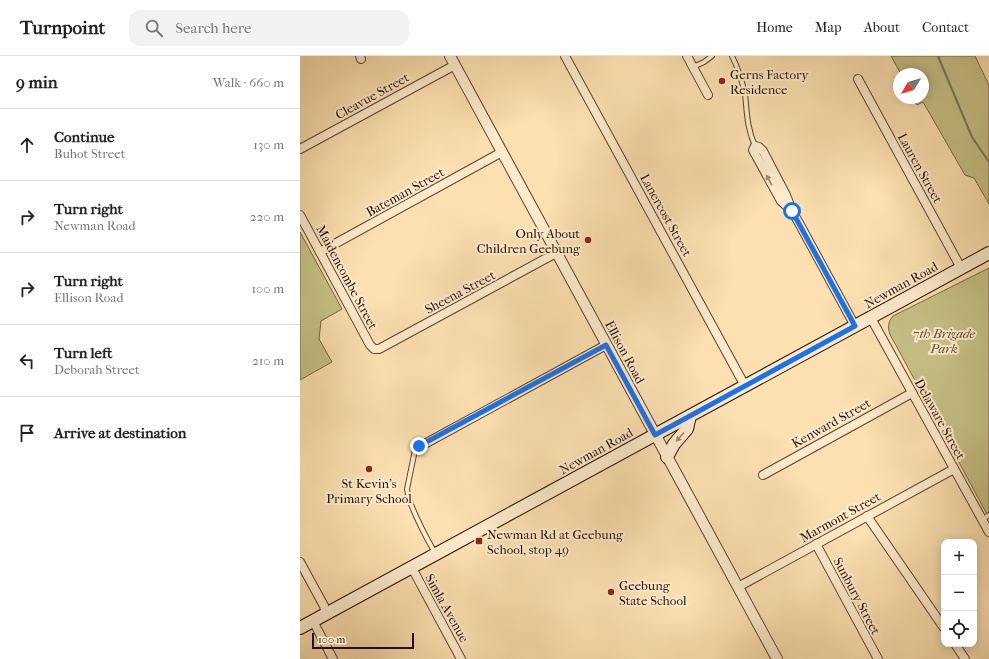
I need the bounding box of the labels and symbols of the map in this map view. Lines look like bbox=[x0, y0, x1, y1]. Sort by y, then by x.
place label: Gerns Factory Residence bbox=[730, 67, 810, 97]
north arrow bbox=[893, 68, 929, 104]
street label: Cleavue Street bbox=[333, 69, 412, 122]
marker: Gerns Factory Residence bbox=[717, 76, 727, 86]
street label: Lauren Street bbox=[895, 130, 946, 206]
street label: Bateman Street bbox=[363, 164, 447, 220]
street label: Lanercost Street bbox=[637, 171, 695, 259]
one-way arrow bbox=[766, 174, 773, 186]
route start bbox=[783, 202, 801, 220]
street label: Maidencombe Street bbox=[313, 222, 381, 332]
place label: Only About Children Geebung bbox=[477, 226, 581, 256]
marker: Only About Children Geebung bbox=[583, 235, 593, 245]
street label: Newman Road bbox=[862, 258, 941, 311]
street label: Sheena Street bbox=[422, 267, 498, 317]
street label: Ellison Road bbox=[602, 318, 648, 387]
park label: 7th Brigade Park bbox=[913, 326, 976, 356]
street label: Delaware Street bbox=[912, 376, 969, 462]
street label: Kenward Street bbox=[789, 395, 873, 451]
street label: Newman Road bbox=[557, 424, 636, 477]
one-way arrow bbox=[675, 432, 684, 442]
route end bbox=[410, 437, 428, 455]
marker: St Kevin's Primary School bbox=[364, 464, 374, 474]
place label: St Kevin's Primary School bbox=[326, 476, 412, 506]
street label: Marmont Street bbox=[797, 488, 883, 545]
place label: Newman Rd at Geebung School, stop 49 bbox=[487, 527, 624, 557]
marker: Newman Rd at Geebung School, stop 49 bbox=[474, 536, 484, 546]
street label: Sunbury Street bbox=[830, 555, 884, 637]
street label: Simla Avenue bbox=[422, 571, 472, 645]
place label: Geebung State School bbox=[619, 578, 687, 608]
marker: Geebung State School bbox=[606, 587, 616, 597]
scale bar bbox=[312, 631, 414, 650]

